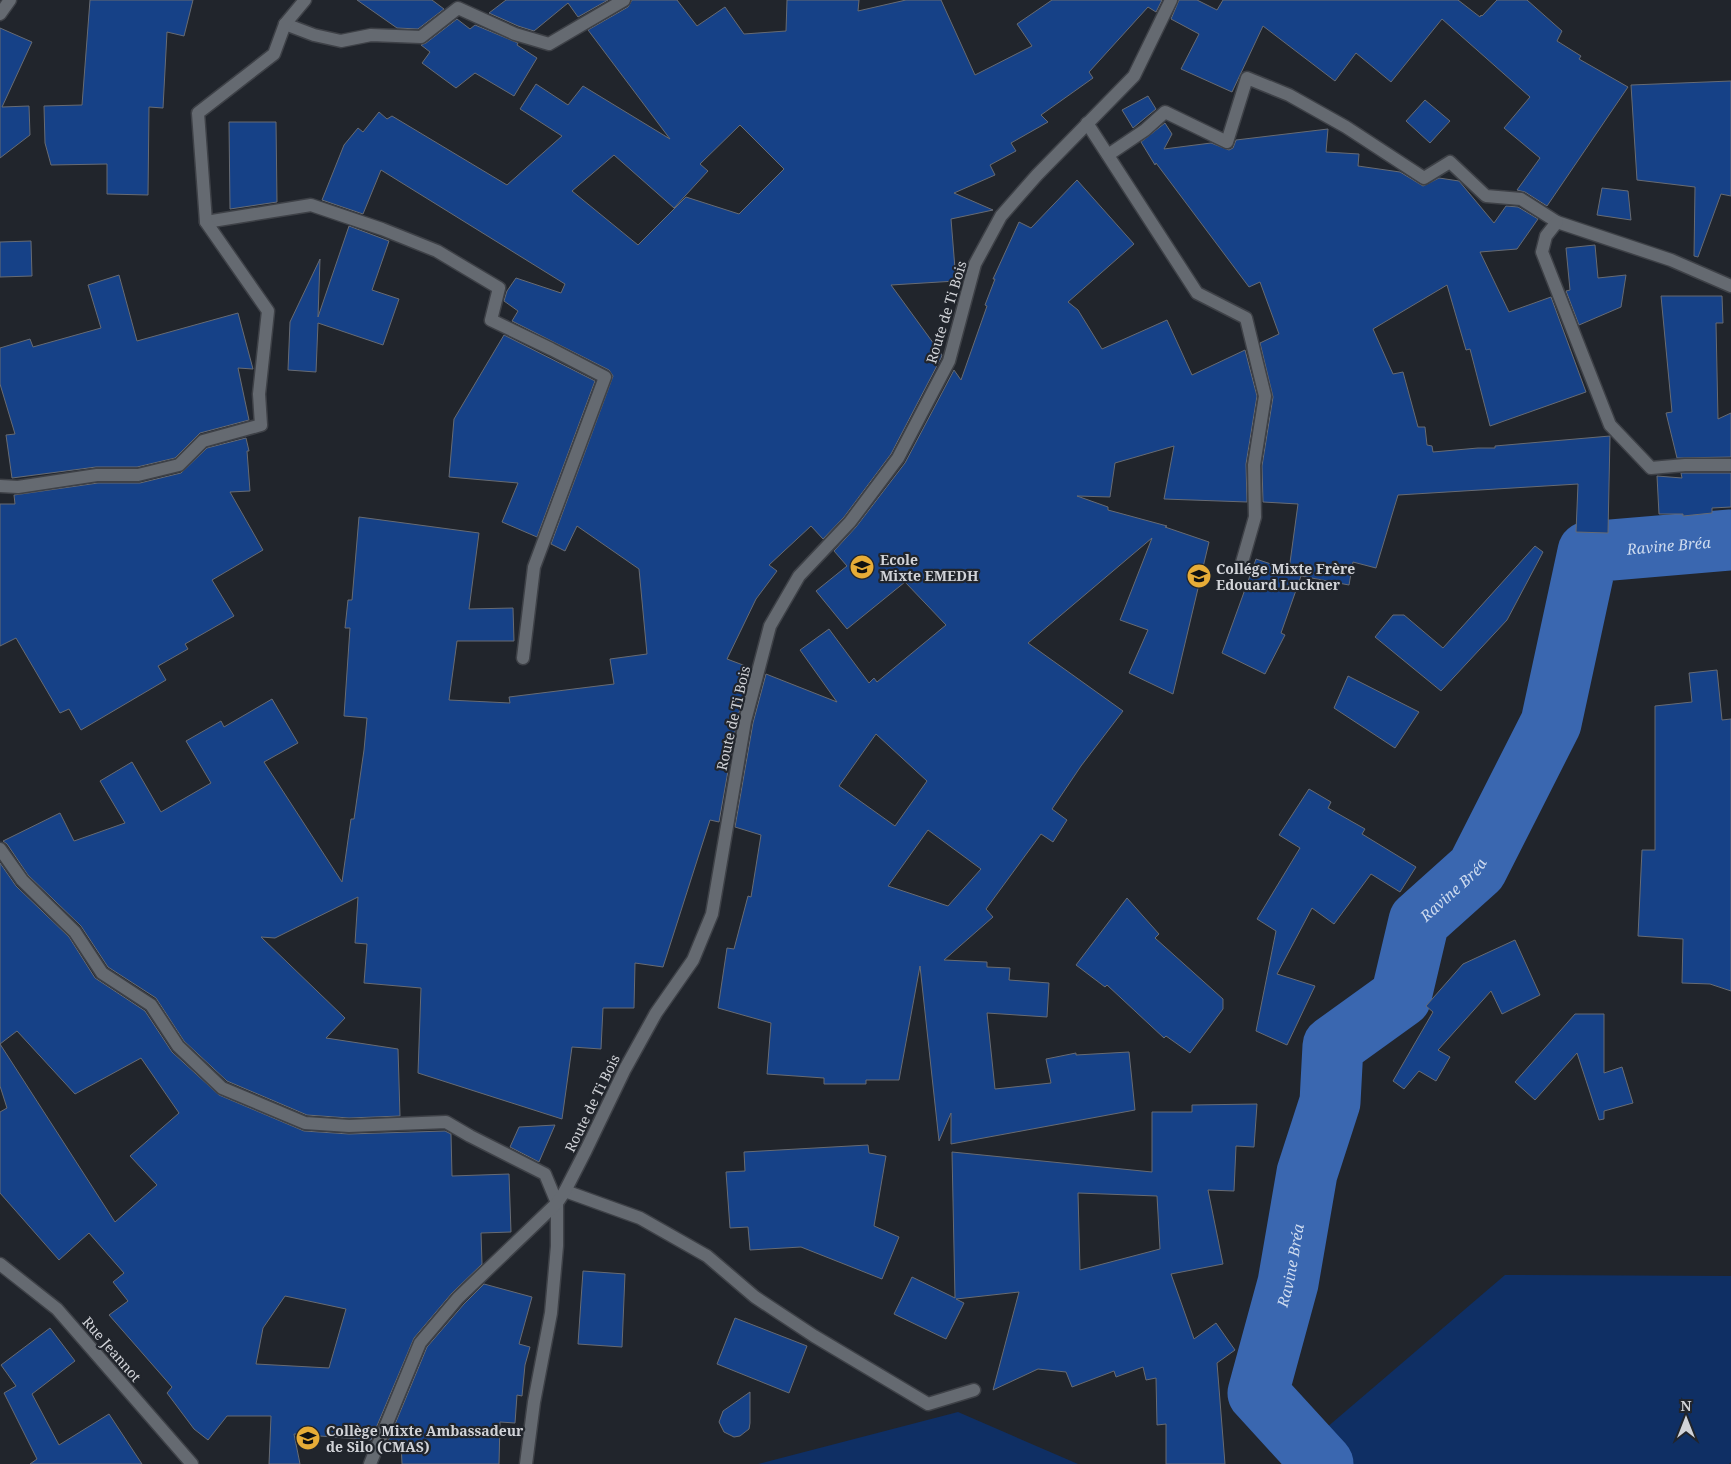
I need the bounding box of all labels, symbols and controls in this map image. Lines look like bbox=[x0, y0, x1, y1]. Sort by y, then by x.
street label: Route de Ti Bois bbox=[921, 258, 971, 366]
water label: Ravine Bréa bbox=[1625, 532, 1712, 559]
place label: Ecole Mixte EMEDH bbox=[880, 550, 979, 585]
school or university icon: Ecole Mixte EMEDH bbox=[849, 554, 875, 580]
place label: Collége Mixte Frère Edouard Luckner bbox=[1216, 559, 1355, 594]
school or university icon: Collége Mixte Frère Edouard Luckner bbox=[1186, 563, 1212, 589]
street label: Route de Ti Bois bbox=[712, 664, 754, 772]
water label: Ravine Bréa bbox=[1415, 855, 1491, 926]
street label: Route de Ti Bois bbox=[560, 1051, 624, 1155]
water label: Ravine Bréa bbox=[1272, 1222, 1308, 1310]
street label: Rue Jeannot bbox=[78, 1312, 146, 1386]
north arrow bbox=[1661, 1394, 1711, 1444]
text: N bbox=[1680, 1396, 1692, 1415]
place label: Collège Mixte Ambassadeur de Silo (CMAS) bbox=[326, 1421, 524, 1456]
school or university icon: Collège Mixte Ambassadeur de Silo (CMAS) bbox=[295, 1425, 321, 1451]

